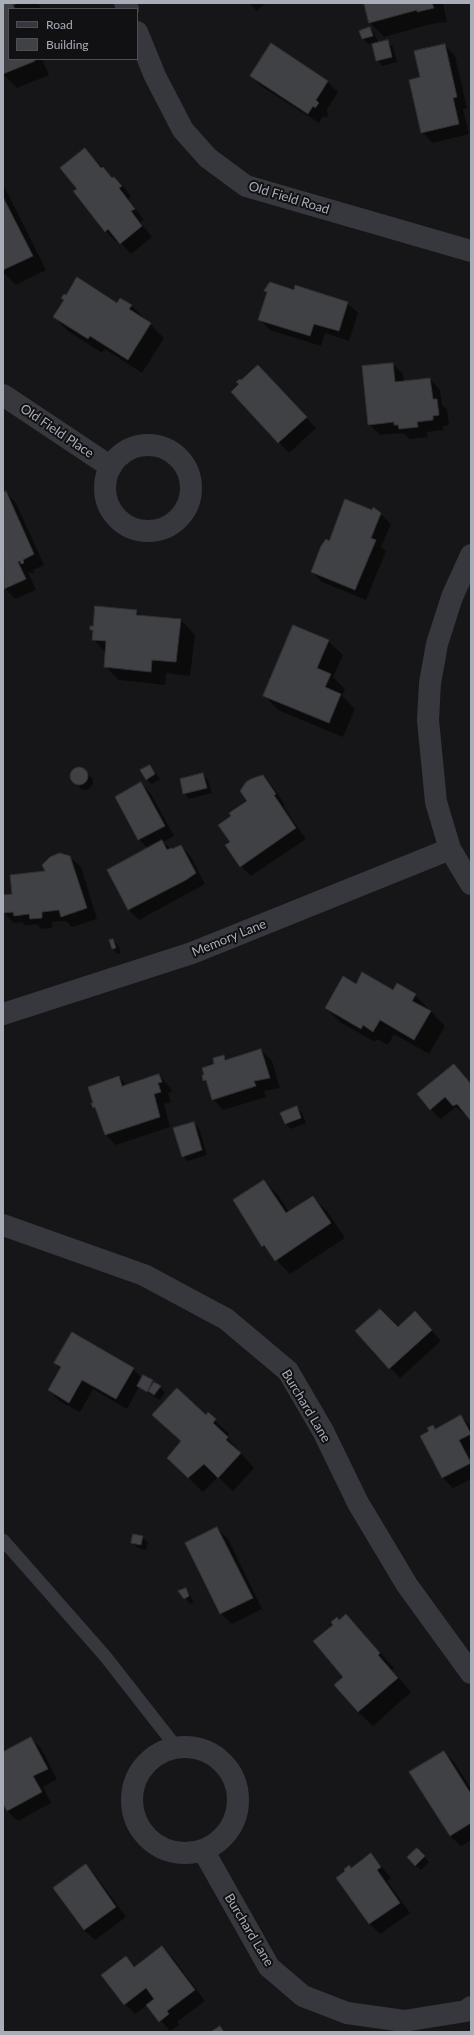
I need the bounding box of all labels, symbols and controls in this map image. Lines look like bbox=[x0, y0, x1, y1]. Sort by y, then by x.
legend bbox=[8, 8, 138, 60]
text: Road bbox=[46, 17, 73, 32]
text: Building bbox=[46, 37, 89, 52]
street label: Old Field Road bbox=[247, 178, 331, 218]
street label: Old Field Place bbox=[17, 401, 97, 461]
street label: Memory Lane bbox=[190, 916, 268, 960]
street label: Burchard Lane bbox=[278, 1367, 334, 1445]
street label: Burchard Lane bbox=[221, 1891, 277, 1969]

